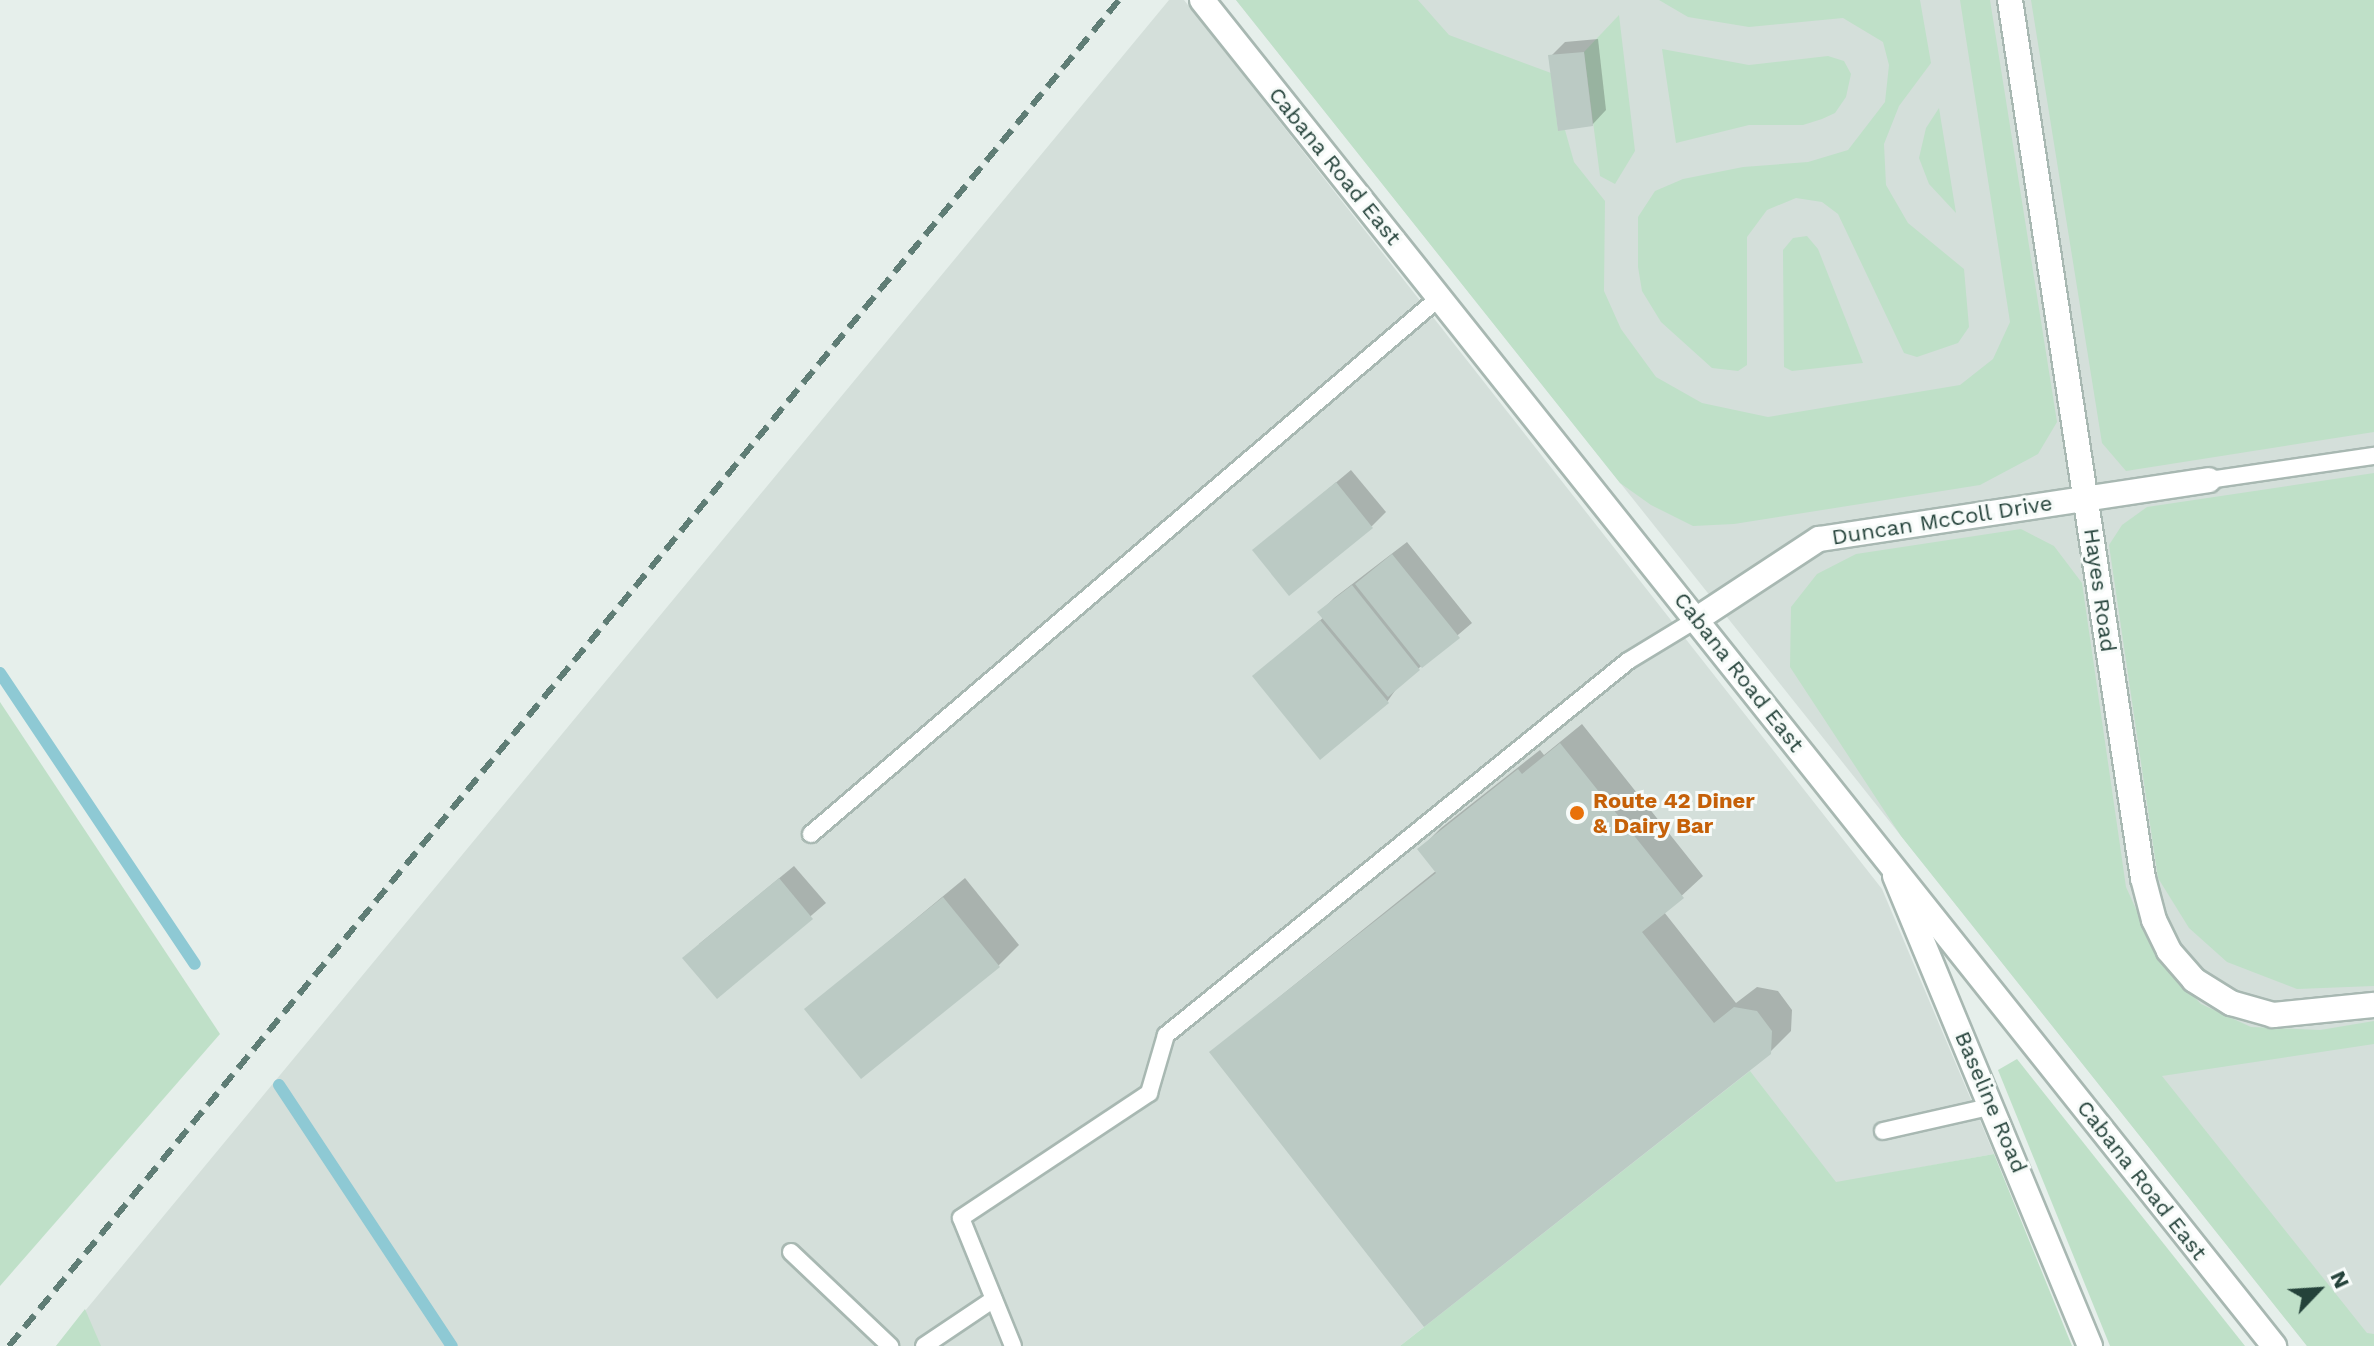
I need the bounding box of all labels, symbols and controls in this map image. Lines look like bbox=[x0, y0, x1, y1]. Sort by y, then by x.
street label: Cabana Road East bbox=[1263, 82, 1407, 250]
street label: Duncan McColl Drive bbox=[1829, 489, 2055, 551]
street label: Hayes Road bbox=[2078, 526, 2122, 654]
street label: Cabana Road East bbox=[1668, 587, 1810, 757]
place label: Route 42 Diner & Dairy Bar bbox=[1593, 787, 1755, 838]
marker: Route 42 Diner & Dairy Bar bbox=[1568, 804, 1586, 822]
street label: Baseline Road bbox=[1949, 1027, 2033, 1177]
street label: Cabana Road East bbox=[2071, 1095, 2213, 1265]
north arrow bbox=[2278, 1250, 2358, 1330]
text: N bbox=[2325, 1267, 2355, 1292]

